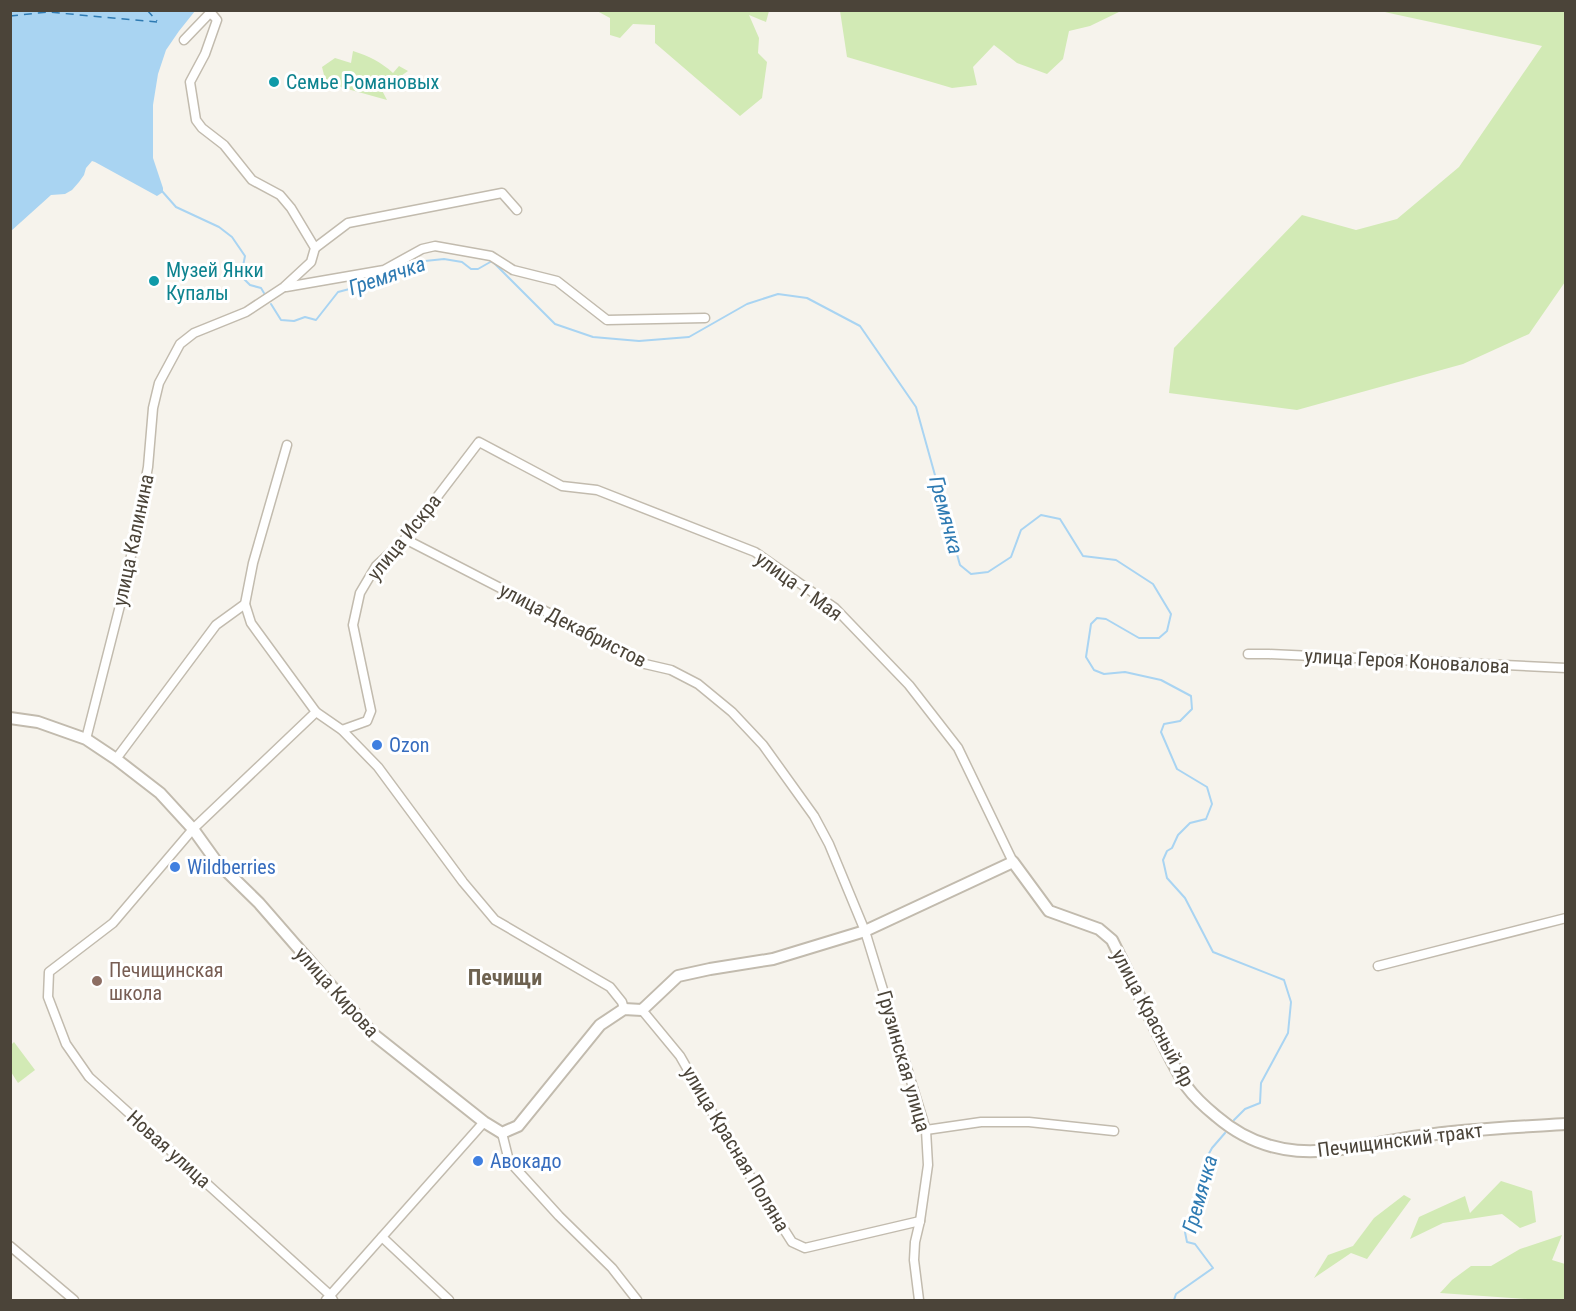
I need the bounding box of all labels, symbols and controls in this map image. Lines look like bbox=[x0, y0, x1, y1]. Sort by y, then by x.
place label: Семье Романовых bbox=[286, 70, 440, 94]
marker: Семье Романовых bbox=[267, 75, 281, 89]
water label: Гремячка bbox=[345, 252, 429, 300]
place label: Музей Янки Купалы bbox=[166, 258, 264, 305]
marker: Музей Янки Купалы bbox=[147, 274, 161, 288]
street label: улица Калинина bbox=[107, 472, 159, 608]
water label: Гремячка bbox=[924, 473, 968, 557]
street label: улица Искра bbox=[362, 489, 446, 585]
street label: улица 1 Мая bbox=[751, 546, 847, 626]
street label: улица Декабристов bbox=[495, 578, 651, 672]
street label: улица Героя Коновалова bbox=[1304, 644, 1510, 678]
place label: Ozon bbox=[389, 733, 429, 757]
marker: Ozon bbox=[370, 738, 384, 752]
place label: Wildberries bbox=[187, 855, 276, 879]
marker: Wildberries bbox=[168, 860, 182, 874]
street label: улица Кирова bbox=[290, 942, 384, 1042]
street label: улица Красный Яр bbox=[1107, 945, 1199, 1091]
place label: Печищинская школа bbox=[109, 958, 223, 1005]
district label: Печищи bbox=[468, 965, 542, 990]
marker: Печищинская школа bbox=[90, 974, 104, 988]
street label: Грузинская улица bbox=[872, 987, 936, 1135]
street label: улица Красная Поляна bbox=[677, 1062, 795, 1236]
street label: Новая улица bbox=[122, 1105, 216, 1193]
street label: Печищинский тракт bbox=[1316, 1118, 1484, 1162]
place label: Авокадо bbox=[490, 1149, 562, 1173]
water label: Гремячка bbox=[1177, 1152, 1223, 1236]
marker: Авокадо bbox=[471, 1154, 485, 1168]

